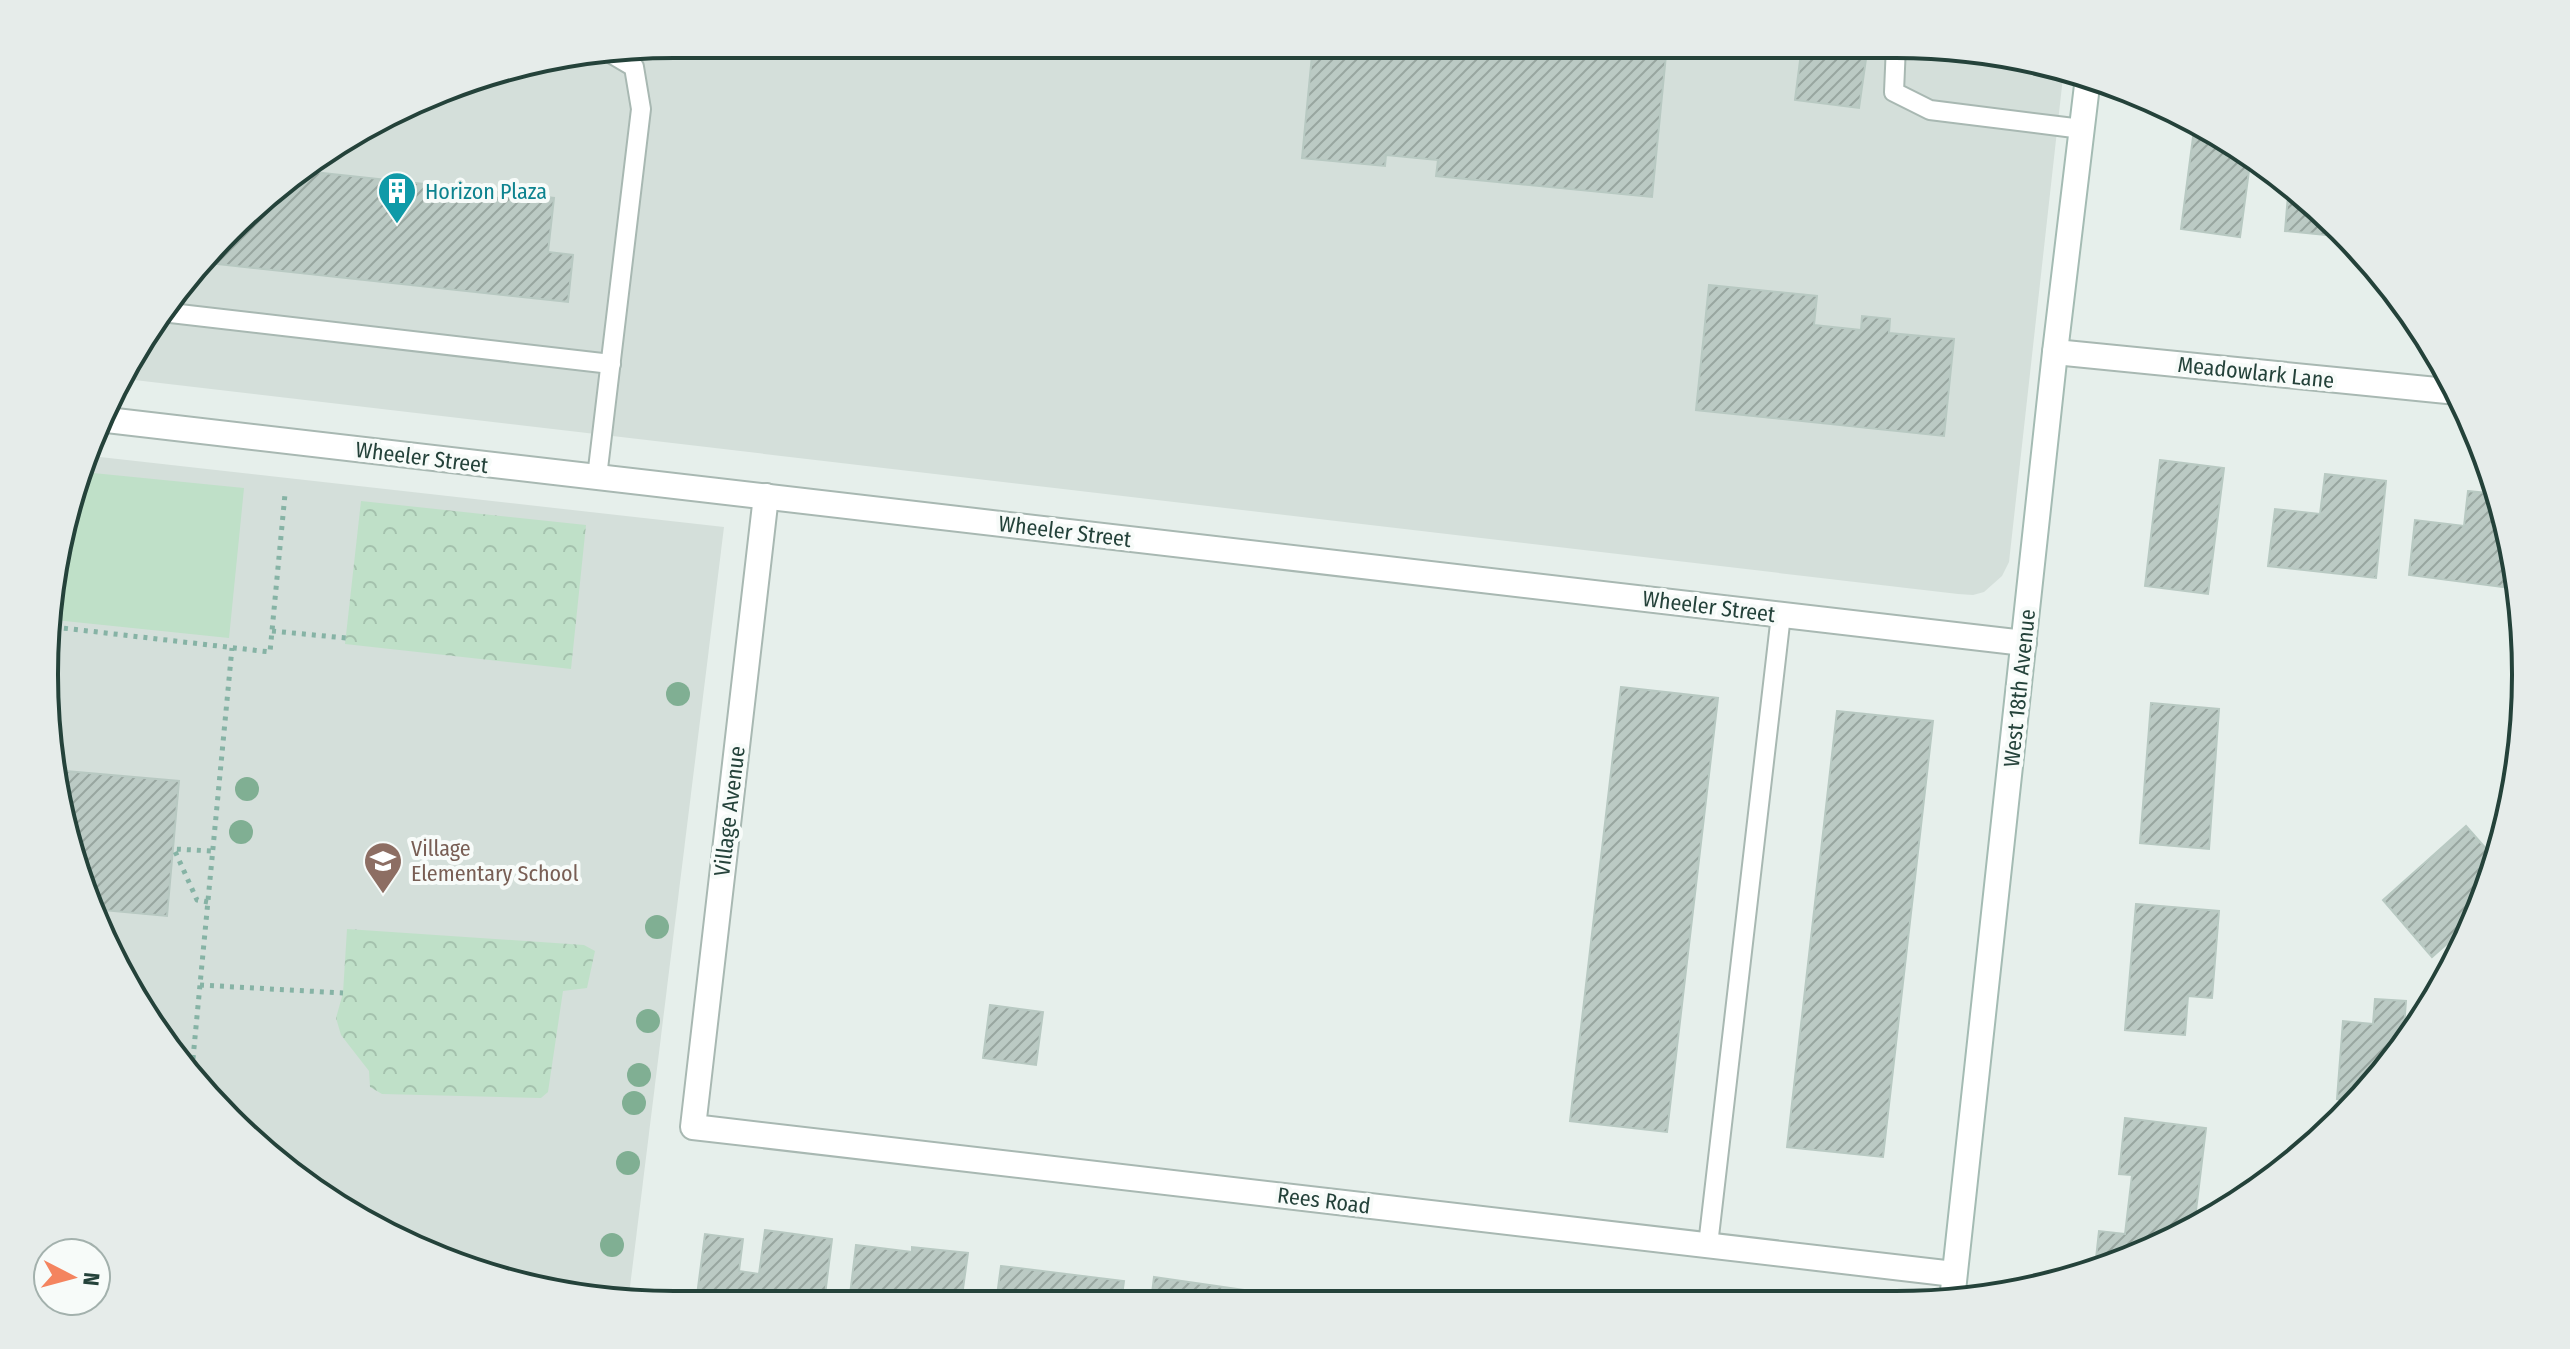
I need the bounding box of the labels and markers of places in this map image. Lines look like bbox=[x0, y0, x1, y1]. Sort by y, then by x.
building icon: Horizon Plaza bbox=[376, 170, 418, 225]
place label: Horizon Plaza bbox=[425, 178, 547, 205]
place label: Village Elementary School bbox=[411, 835, 579, 887]
school or university icon: Village Elementary School bbox=[362, 840, 404, 895]

